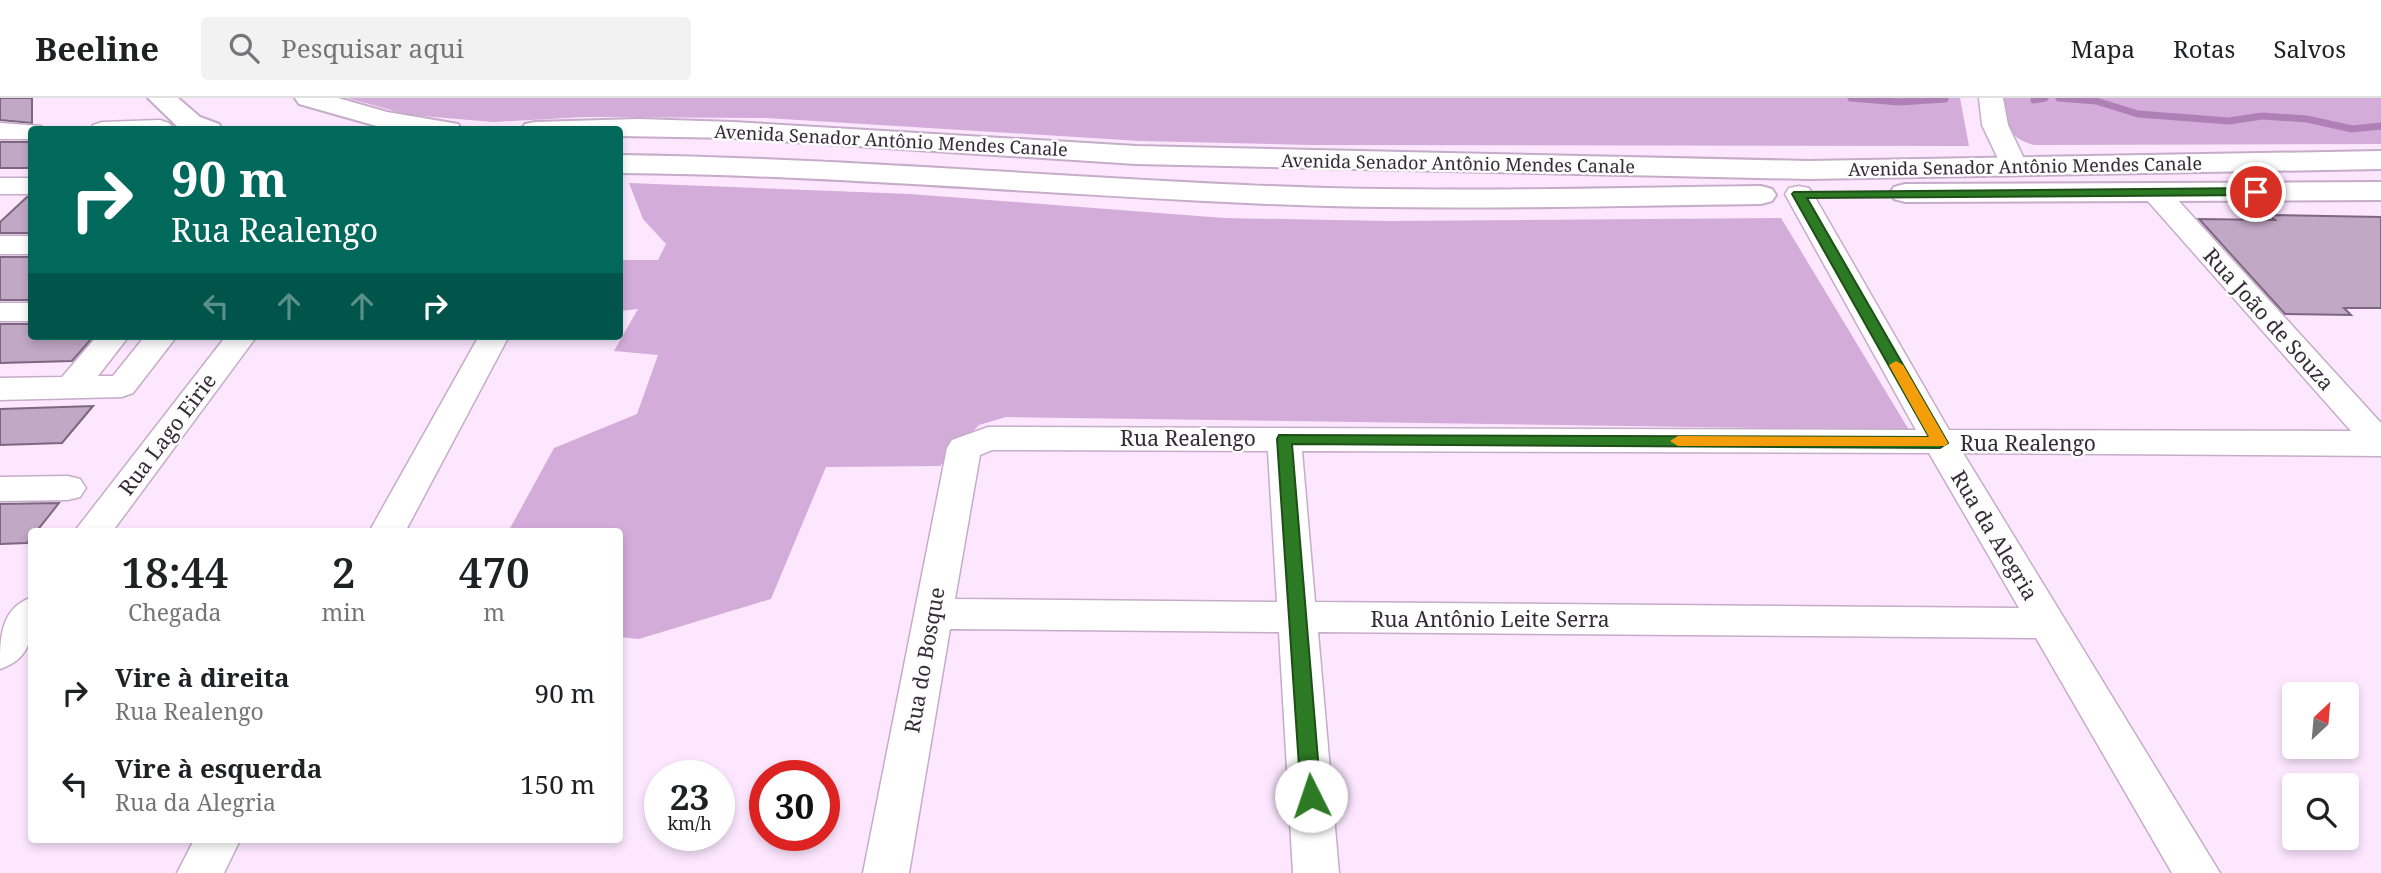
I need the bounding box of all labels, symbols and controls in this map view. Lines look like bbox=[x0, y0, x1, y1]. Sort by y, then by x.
search box bbox=[201, 17, 691, 80]
text: Beeline bbox=[35, 26, 159, 71]
icon: search bbox=[225, 29, 263, 67]
text: Pesquisar aqui bbox=[281, 30, 464, 66]
text: Mapa bbox=[2071, 32, 2135, 65]
text: Rotas bbox=[2173, 32, 2235, 65]
text: Salvos bbox=[2273, 32, 2346, 65]
street label: Avenida Senador Antônio Mendes Canale bbox=[714, 119, 1068, 161]
text: 90 m bbox=[171, 145, 287, 211]
street label: Avenida Senador Antônio Mendes Canale bbox=[1281, 148, 1635, 178]
street label: Avenida Senador Antônio Mendes Canale bbox=[1848, 151, 2202, 181]
icon: right bbox=[56, 154, 147, 245]
pin bbox=[2226, 162, 2286, 222]
icon: arrive bbox=[2237, 173, 2275, 211]
text: Rua Realengo bbox=[171, 208, 378, 251]
street label: Rua João de Souza bbox=[2198, 242, 2340, 396]
icon: left bbox=[197, 287, 235, 325]
icon: ahead bbox=[270, 287, 308, 325]
icon: ahead bbox=[343, 287, 381, 325]
icon: right bbox=[416, 287, 454, 325]
street label: Rua Lago Eirie bbox=[112, 367, 222, 501]
street label: Rua Realengo bbox=[1120, 424, 1256, 452]
street label: Rua Realengo bbox=[1960, 429, 2096, 457]
street label: Rua da Alegria bbox=[1945, 465, 2045, 605]
text: 18:44 bbox=[121, 543, 228, 600]
text: 2 bbox=[332, 543, 355, 600]
text: 470 bbox=[459, 543, 530, 600]
street label: Rua do Bosque bbox=[897, 585, 951, 735]
text: Chegada bbox=[128, 596, 222, 628]
text: min bbox=[322, 596, 366, 628]
text: m bbox=[483, 596, 505, 628]
street label: Rua Antônio Leite Serra bbox=[1370, 605, 1610, 633]
text: Vire à direita bbox=[115, 659, 290, 695]
icon: right bbox=[56, 674, 94, 712]
text: 90 m bbox=[535, 675, 595, 711]
north arrow bbox=[2282, 682, 2359, 760]
map controls bbox=[2282, 682, 2359, 850]
text: Rua Realengo bbox=[115, 695, 264, 727]
text: Vire à esquerda bbox=[115, 750, 322, 786]
position arrow bbox=[1274, 759, 1348, 833]
speed limit sign: 30 bbox=[749, 760, 840, 851]
icon: left bbox=[56, 765, 94, 803]
text: 150 m bbox=[520, 766, 595, 802]
text: 23 bbox=[670, 773, 709, 820]
button: search bbox=[2282, 773, 2359, 850]
text: Rua da Alegria bbox=[115, 786, 276, 818]
text: km/h bbox=[667, 811, 712, 835]

